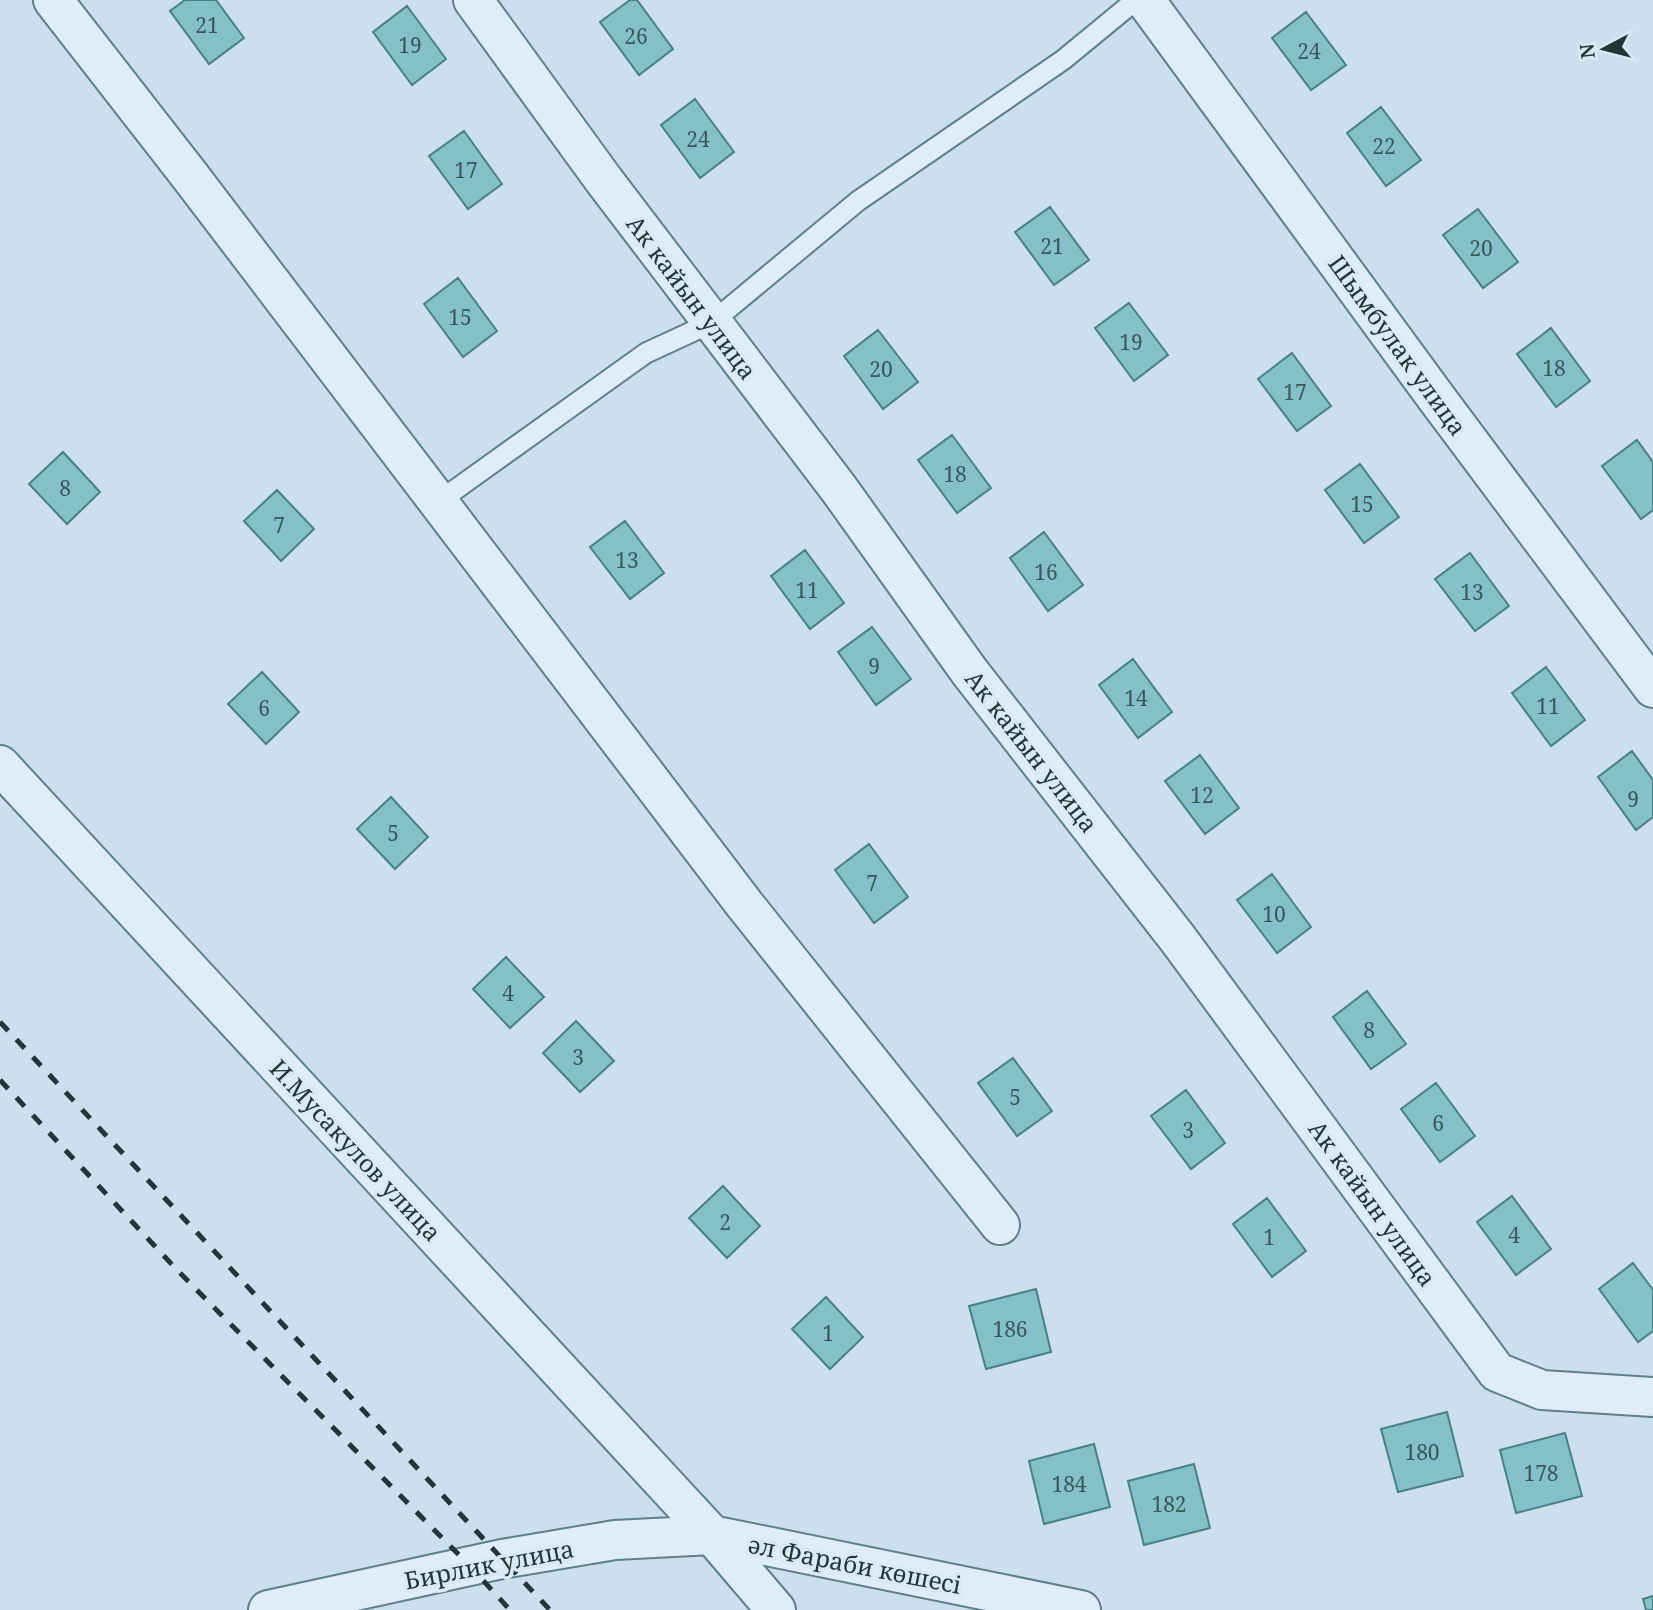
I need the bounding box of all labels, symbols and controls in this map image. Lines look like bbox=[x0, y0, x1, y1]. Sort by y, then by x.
house number: 21 bbox=[195, 11, 219, 39]
north arrow bbox=[1569, 14, 1639, 84]
house number: 26 bbox=[624, 22, 648, 50]
house number: 19 bbox=[398, 31, 422, 59]
house number: 24 bbox=[1297, 37, 1321, 65]
text: N bbox=[1573, 42, 1601, 60]
house number: 24 bbox=[686, 125, 710, 153]
house number: 22 bbox=[1372, 132, 1396, 160]
house number: 17 bbox=[454, 156, 478, 184]
street label: Ак кайын улица bbox=[619, 208, 765, 386]
house number: 21 bbox=[1040, 232, 1064, 260]
house number: 20 bbox=[1469, 234, 1493, 262]
street label: Шымбулак улица bbox=[1321, 248, 1475, 442]
house number: 15 bbox=[448, 303, 472, 331]
house number: 19 bbox=[1119, 328, 1143, 356]
house number: 18 bbox=[1542, 354, 1566, 382]
house number: 20 bbox=[869, 355, 893, 383]
house number: 17 bbox=[1283, 378, 1307, 406]
house number: 18 bbox=[943, 460, 967, 488]
house number: 8 bbox=[59, 474, 71, 502]
house number: 15 bbox=[1350, 490, 1374, 518]
house number: 7 bbox=[273, 511, 285, 539]
house number: 13 bbox=[615, 546, 639, 574]
house number: 16 bbox=[1034, 558, 1058, 586]
house number: 11 bbox=[795, 576, 819, 604]
house number: 13 bbox=[1460, 578, 1484, 606]
house number: 9 bbox=[868, 652, 880, 680]
street label: Ак кайын улица bbox=[958, 663, 1106, 839]
house number: 14 bbox=[1124, 684, 1148, 712]
house number: 11 bbox=[1536, 692, 1560, 720]
house number: 6 bbox=[258, 694, 270, 722]
house number: 12 bbox=[1190, 781, 1214, 809]
house number: 9 bbox=[1627, 785, 1639, 813]
house number: 5 bbox=[387, 819, 399, 847]
house number: 7 bbox=[866, 869, 878, 897]
house number: 10 bbox=[1262, 900, 1286, 928]
house number: 4 bbox=[502, 979, 514, 1007]
house number: 8 bbox=[1363, 1016, 1375, 1044]
house number: 3 bbox=[572, 1043, 584, 1071]
street label: И.Мусакулов улица bbox=[263, 1052, 449, 1248]
house number: 5 bbox=[1009, 1083, 1021, 1111]
house number: 6 bbox=[1432, 1109, 1444, 1137]
street label: Ак кайын улица bbox=[1302, 1113, 1444, 1293]
house number: 3 bbox=[1182, 1116, 1194, 1144]
house number: 2 bbox=[719, 1208, 731, 1236]
house number: 4 bbox=[1508, 1221, 1520, 1249]
house number: 1 bbox=[1263, 1223, 1275, 1251]
house number: 186 bbox=[992, 1315, 1028, 1343]
house number: 1 bbox=[822, 1319, 834, 1347]
house number: 180 bbox=[1404, 1438, 1440, 1466]
house number: 178 bbox=[1523, 1459, 1559, 1487]
house number: 184 bbox=[1051, 1470, 1087, 1498]
house number: 182 bbox=[1151, 1490, 1187, 1518]
street label: әл Фараби көшесі bbox=[745, 1527, 965, 1601]
street label: Бирлик улица bbox=[401, 1531, 577, 1597]

